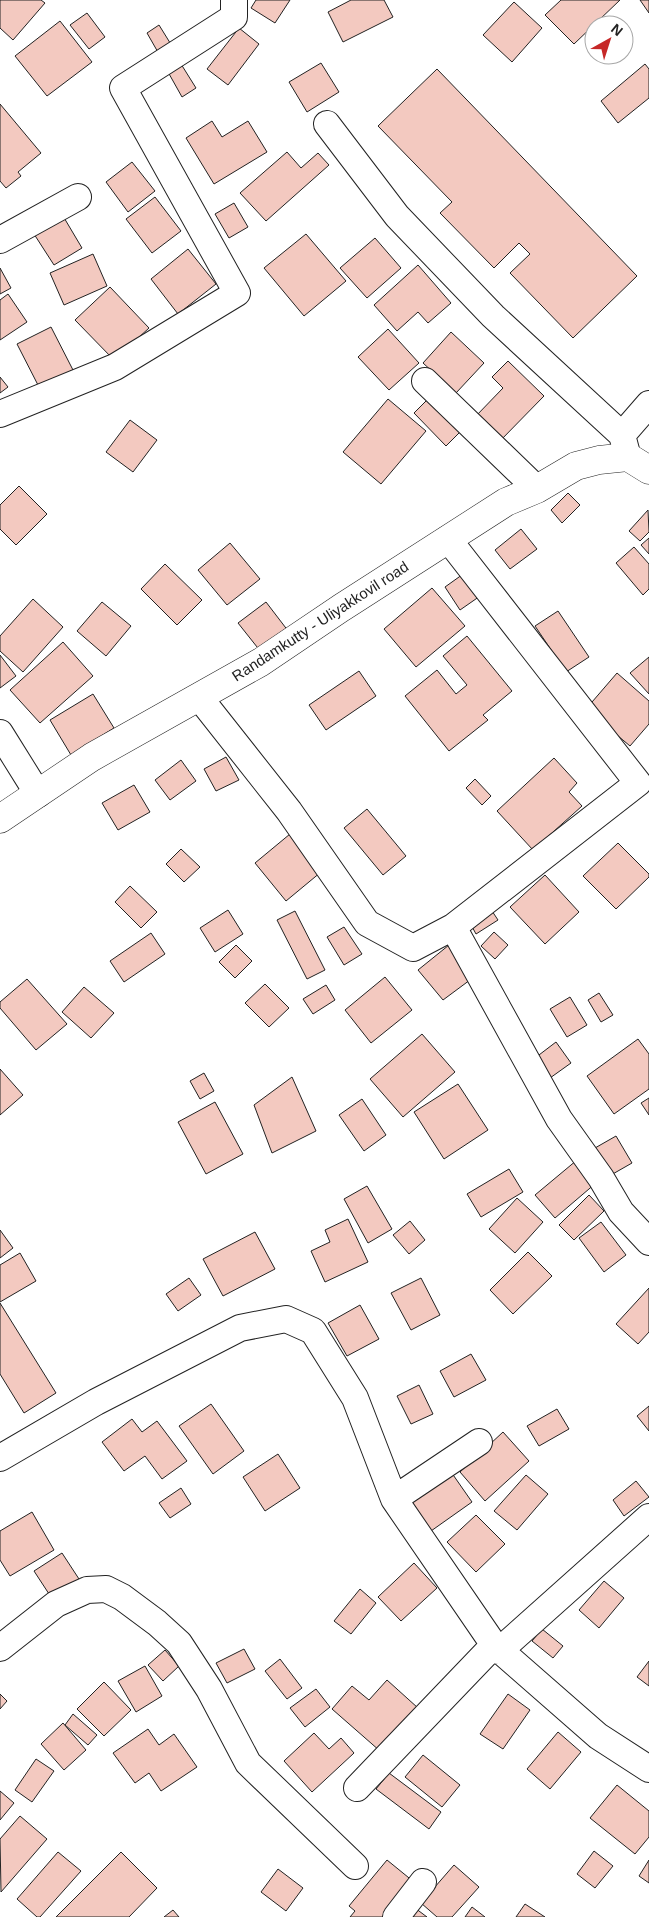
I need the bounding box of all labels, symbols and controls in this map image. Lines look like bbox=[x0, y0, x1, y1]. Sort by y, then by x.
north arrow bbox=[584, 15, 634, 65]
text: N bbox=[608, 20, 626, 39]
street label: Randamkutty - Uliyakkovil road bbox=[229, 558, 411, 684]

